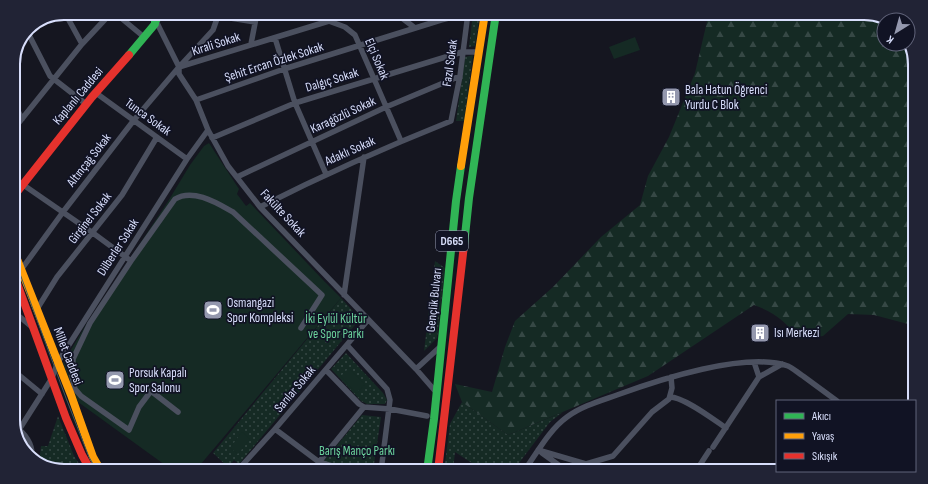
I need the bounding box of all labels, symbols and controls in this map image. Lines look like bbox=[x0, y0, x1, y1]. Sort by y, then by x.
north arrow bbox=[876, 12, 916, 52]
street label: Kırali Sokak bbox=[190, 29, 242, 59]
text: K bbox=[884, 32, 896, 46]
street label: Elçi Sokak bbox=[361, 36, 393, 82]
street label: Şehit Ercan Özlek Sokak bbox=[222, 38, 325, 86]
street label: Fazıl Sokak bbox=[439, 39, 461, 87]
street label: Kaplanlı Caddesi bbox=[49, 64, 107, 128]
street label: Dalgıç Sokak bbox=[304, 64, 360, 96]
place label: Bala Hatun Öğrenci Yurdu C Blok bbox=[685, 81, 768, 113]
building icon: Bala Hatun Öğrenci Yurdu C Blok bbox=[660, 86, 682, 108]
street label: Karagözlü Sokak bbox=[308, 93, 378, 137]
street label: Tunca Sokak bbox=[122, 95, 174, 139]
street label: Altınçağ Sokak bbox=[63, 130, 115, 191]
street label: Adaklı Sokak bbox=[321, 133, 378, 170]
street label: Fakülte Sokak bbox=[257, 186, 309, 240]
street label: Girginel Sokak bbox=[65, 189, 115, 247]
street label: Dilberler Sokak bbox=[94, 215, 142, 279]
road number: D665 bbox=[436, 231, 468, 251]
street label: Gençlik Bulvarı bbox=[423, 267, 445, 333]
place label: Osmangazi Spor Kompleksi bbox=[227, 295, 293, 326]
sports icon: Osmangazi Spor Kompleksi bbox=[202, 299, 224, 321]
park label: İki Eylül Kültür ve Spor Parkı bbox=[305, 310, 367, 342]
building icon: Isı Merkezi bbox=[749, 322, 771, 344]
street label: Millet Caddesi bbox=[50, 325, 86, 387]
place label: Isı Merkezi bbox=[774, 325, 820, 341]
street label: Sarılar Sokak bbox=[271, 362, 319, 416]
place label: Porsuk Kapalı Spor Salonu bbox=[129, 365, 187, 396]
sports icon: Porsuk Kapalı Spor Salonu bbox=[104, 369, 126, 391]
legend bbox=[776, 400, 916, 472]
text: Akıcı bbox=[811, 409, 831, 424]
text: Yavaş bbox=[812, 429, 834, 444]
park label: Barış Manço Parkı bbox=[319, 443, 395, 459]
text: Sıkışık bbox=[812, 449, 838, 464]

